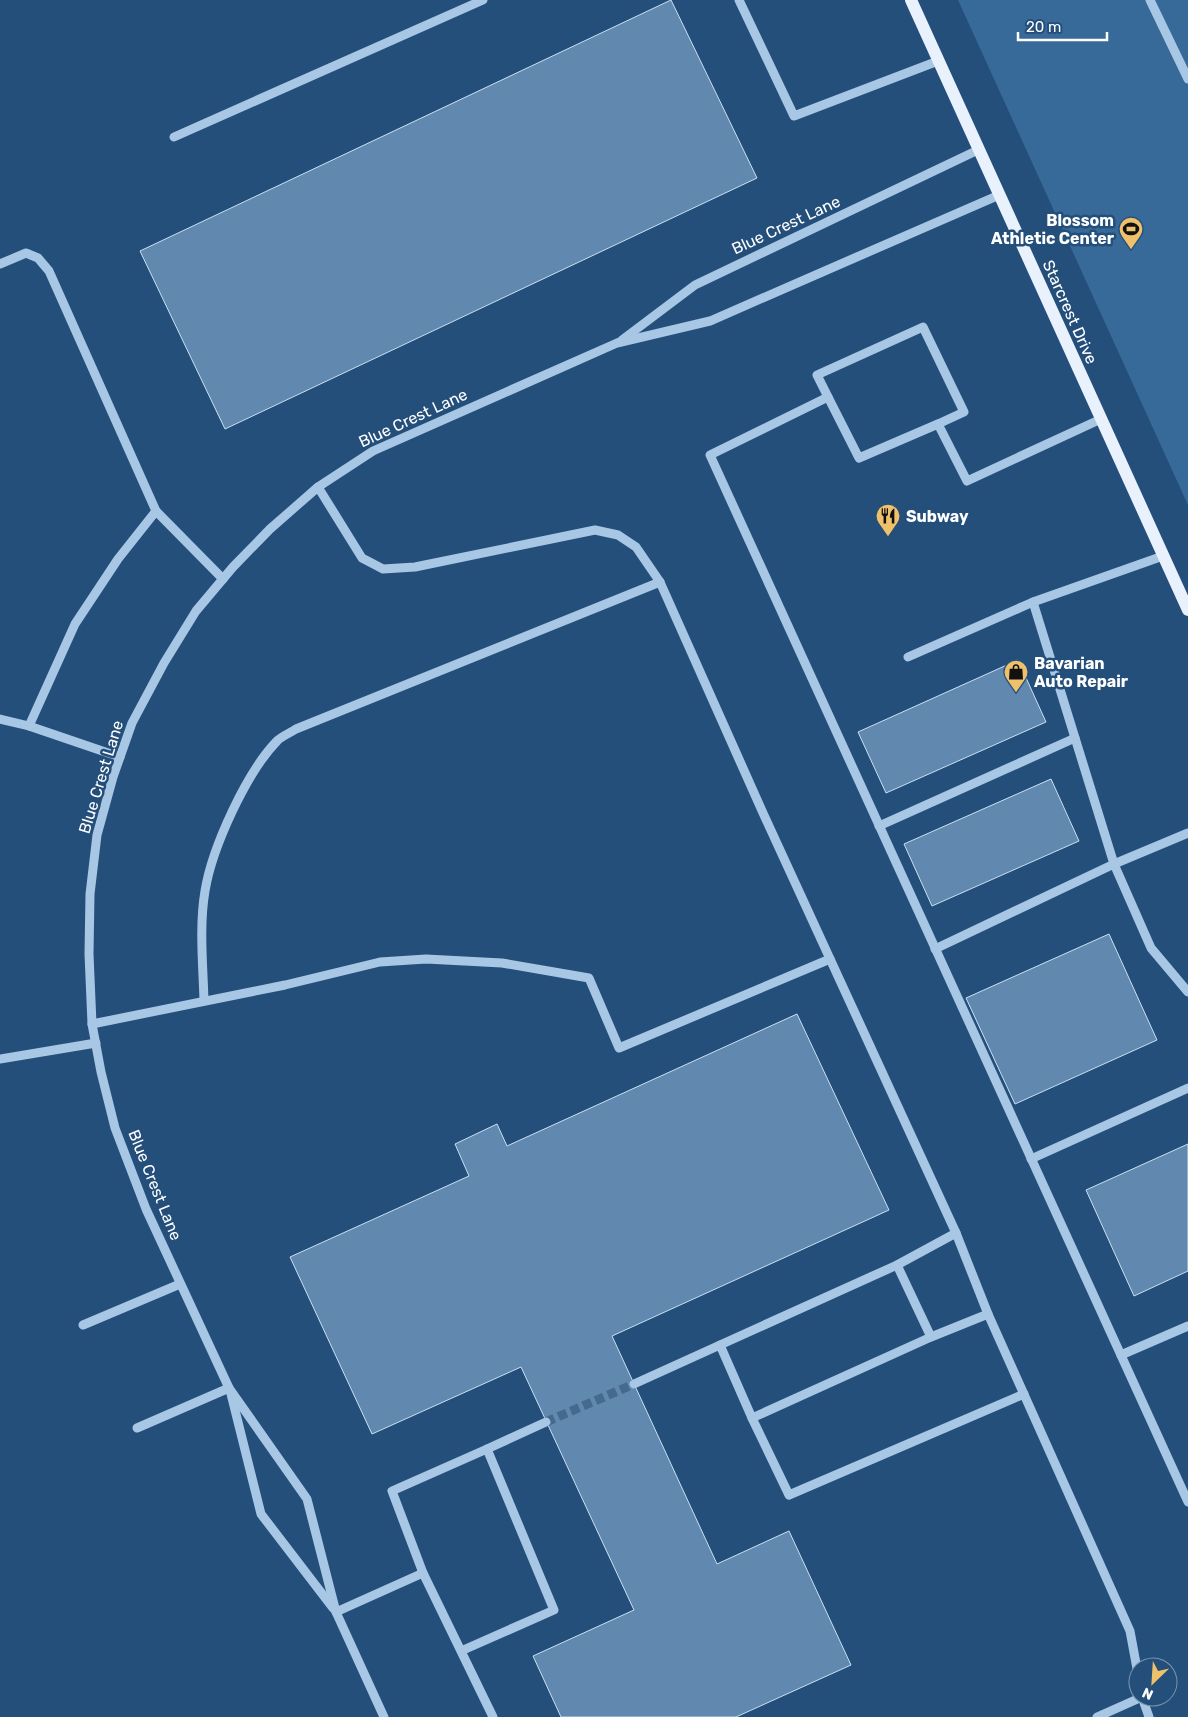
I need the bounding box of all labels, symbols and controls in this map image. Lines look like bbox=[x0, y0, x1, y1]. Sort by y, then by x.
scale bar bbox=[1018, 10, 1107, 42]
text: 20 m bbox=[1026, 18, 1061, 36]
street label: Blue Crest Lane bbox=[729, 192, 843, 258]
place label: Blossom Athletic Center bbox=[991, 211, 1115, 248]
sports icon: Blossom Athletic Center bbox=[1118, 216, 1144, 250]
street label: Starcrest Drive bbox=[1039, 257, 1101, 367]
street label: Blue Crest Lane bbox=[356, 385, 470, 451]
restaurant icon: Subway bbox=[875, 503, 901, 537]
place label: Subway bbox=[906, 507, 969, 526]
place label: Bavarian Auto Repair bbox=[1034, 654, 1129, 691]
shop icon: Bavarian Auto Repair bbox=[1003, 659, 1029, 693]
street label: Blue Crest Lane bbox=[75, 718, 127, 836]
street label: Blue Crest Lane bbox=[124, 1127, 186, 1243]
north arrow bbox=[1128, 1657, 1178, 1707]
text: N bbox=[1140, 1683, 1156, 1703]

